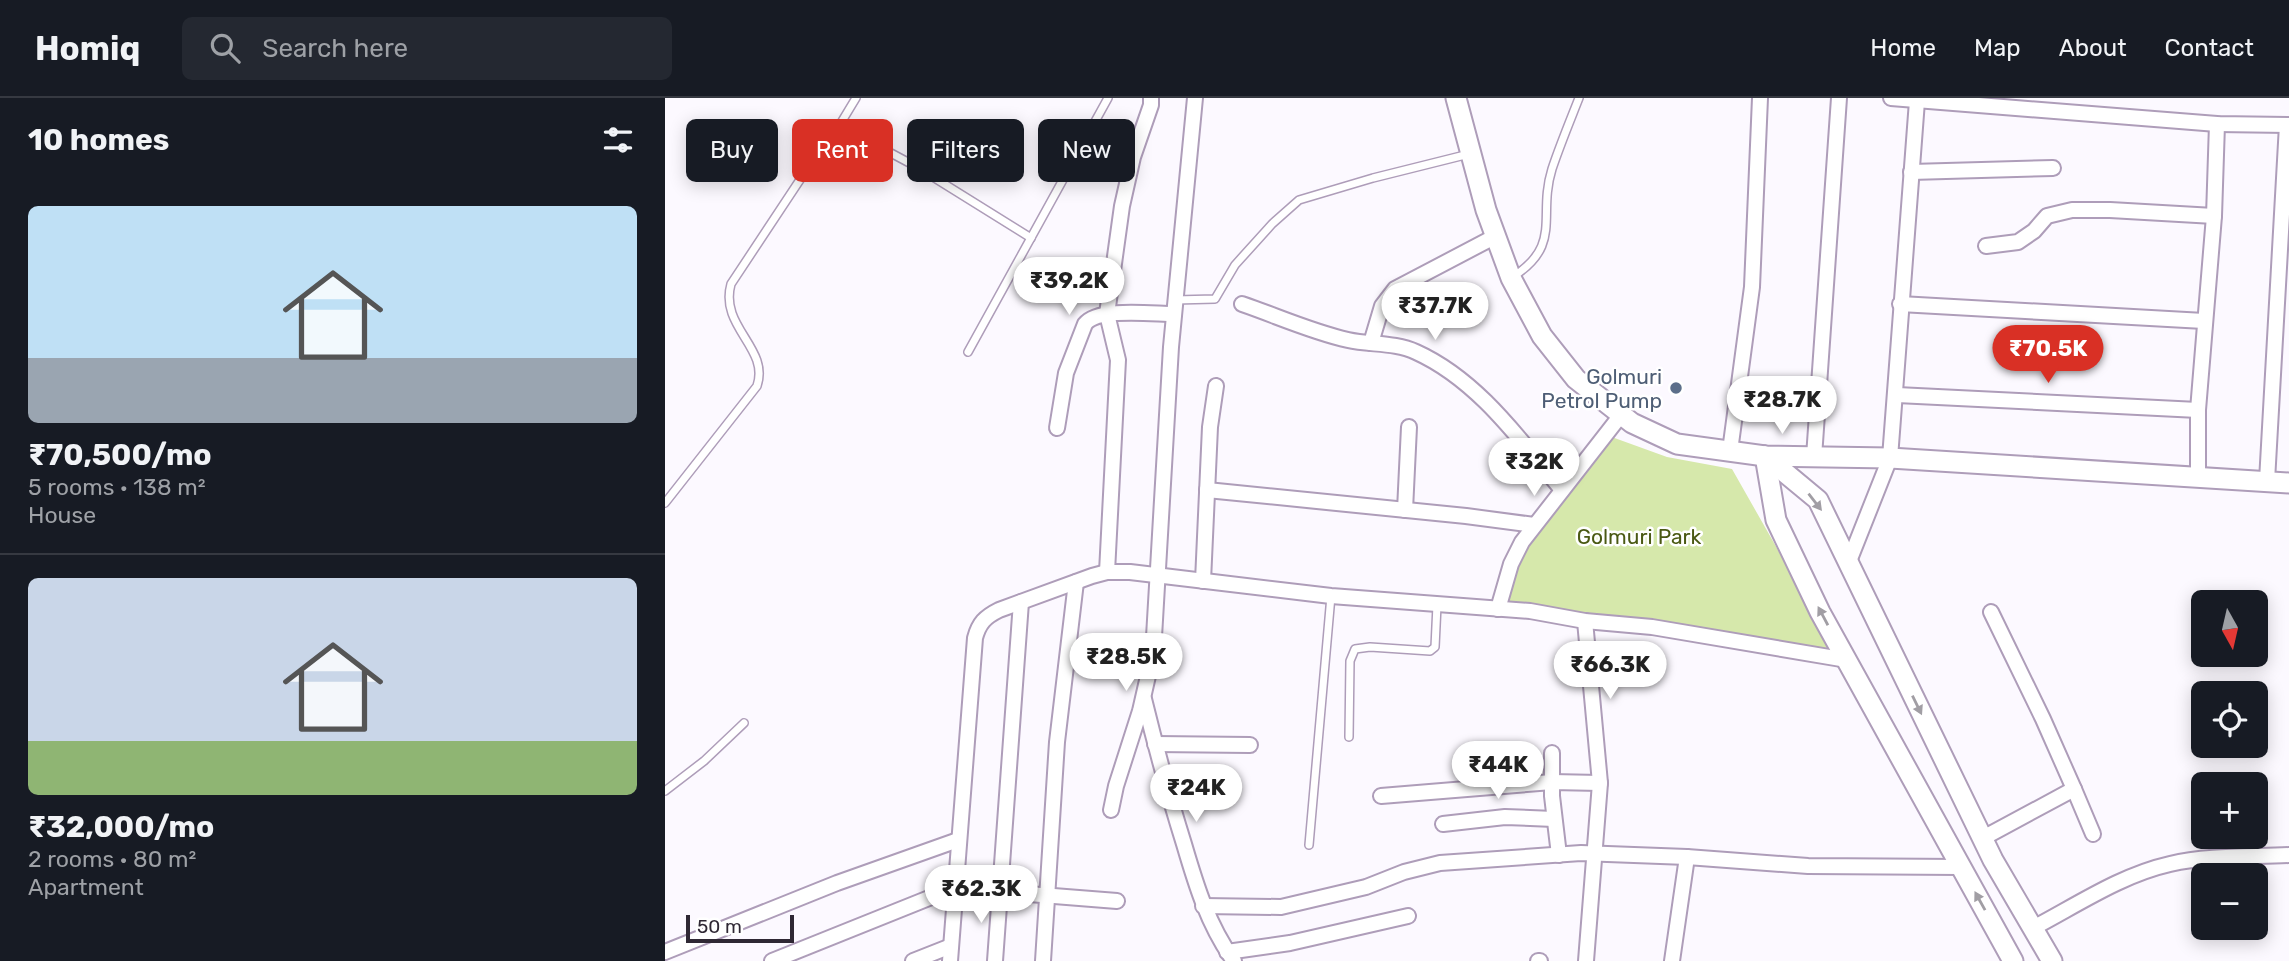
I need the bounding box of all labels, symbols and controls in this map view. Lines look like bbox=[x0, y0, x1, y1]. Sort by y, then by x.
search box bbox=[182, 17, 672, 80]
text: Homiq bbox=[35, 29, 140, 68]
icon: search bbox=[206, 29, 244, 67]
text: Search here bbox=[262, 33, 408, 64]
text: Home bbox=[1870, 34, 1936, 62]
text: Map bbox=[1974, 34, 2021, 62]
text: About bbox=[2059, 34, 2127, 62]
text: Contact bbox=[2165, 34, 2254, 62]
chip: Buy bbox=[686, 119, 778, 182]
chip: Rent bbox=[792, 119, 893, 182]
chip: Filters bbox=[907, 119, 1024, 182]
chip: New bbox=[1038, 119, 1135, 182]
icon: filters bbox=[599, 121, 637, 159]
text: 10 homes bbox=[28, 122, 169, 158]
icon: home bbox=[270, 252, 396, 378]
pin: ₹39.2K bbox=[1012, 258, 1126, 317]
text: ₹39.2K bbox=[1029, 266, 1109, 294]
pin: ₹37.7K bbox=[1378, 282, 1492, 342]
text: ₹37.7K bbox=[1397, 291, 1473, 319]
pin: ₹70.5K bbox=[1991, 326, 2105, 385]
text: ₹70.5K bbox=[2008, 334, 2088, 362]
place label: Golmuri Petrol Pump bbox=[1541, 364, 1662, 413]
pin: ₹28.7K bbox=[1725, 376, 1839, 436]
marker: Golmuri Petrol Pump bbox=[1668, 380, 1684, 396]
text: ₹28.7K bbox=[1743, 385, 1821, 413]
text: ₹70,500/mo bbox=[28, 437, 212, 473]
pin: ₹32K bbox=[1493, 438, 1575, 498]
text: ₹32K bbox=[1504, 447, 1564, 475]
text: 5 rooms · 138 m² bbox=[28, 473, 205, 501]
one-way arrow bbox=[1808, 492, 1823, 510]
text: House bbox=[28, 501, 96, 529]
park label: Golmuri Park bbox=[1577, 524, 1701, 549]
north arrow bbox=[2191, 590, 2268, 667]
map controls bbox=[2191, 590, 2268, 940]
one-way arrow bbox=[1817, 606, 1829, 626]
icon: home bbox=[270, 624, 396, 750]
pin: ₹28.5K bbox=[1069, 634, 1183, 693]
text: ₹28.5K bbox=[1086, 642, 1166, 670]
pin: ₹66.3K bbox=[1553, 642, 1667, 701]
text: ₹66.3K bbox=[1570, 650, 1650, 678]
button: locate bbox=[2191, 681, 2268, 758]
one-way arrow bbox=[1911, 695, 1922, 715]
pin: ₹44K bbox=[1457, 742, 1539, 801]
text: ₹44K bbox=[1468, 750, 1528, 778]
pin: ₹24K bbox=[1155, 764, 1237, 824]
button: + bbox=[2191, 772, 2268, 849]
text: ₹24K bbox=[1166, 773, 1226, 801]
text: ₹32,000/mo bbox=[28, 809, 214, 845]
text: 2 rooms · 80 m² bbox=[28, 845, 196, 873]
button: − bbox=[2191, 863, 2268, 940]
pin: ₹62.3K bbox=[924, 866, 1038, 925]
text: Apartment bbox=[28, 873, 144, 901]
text: ₹62.3K bbox=[941, 874, 1021, 902]
one-way arrow bbox=[1974, 891, 1986, 911]
scale bar bbox=[686, 912, 795, 944]
text: 50 m bbox=[697, 915, 742, 938]

